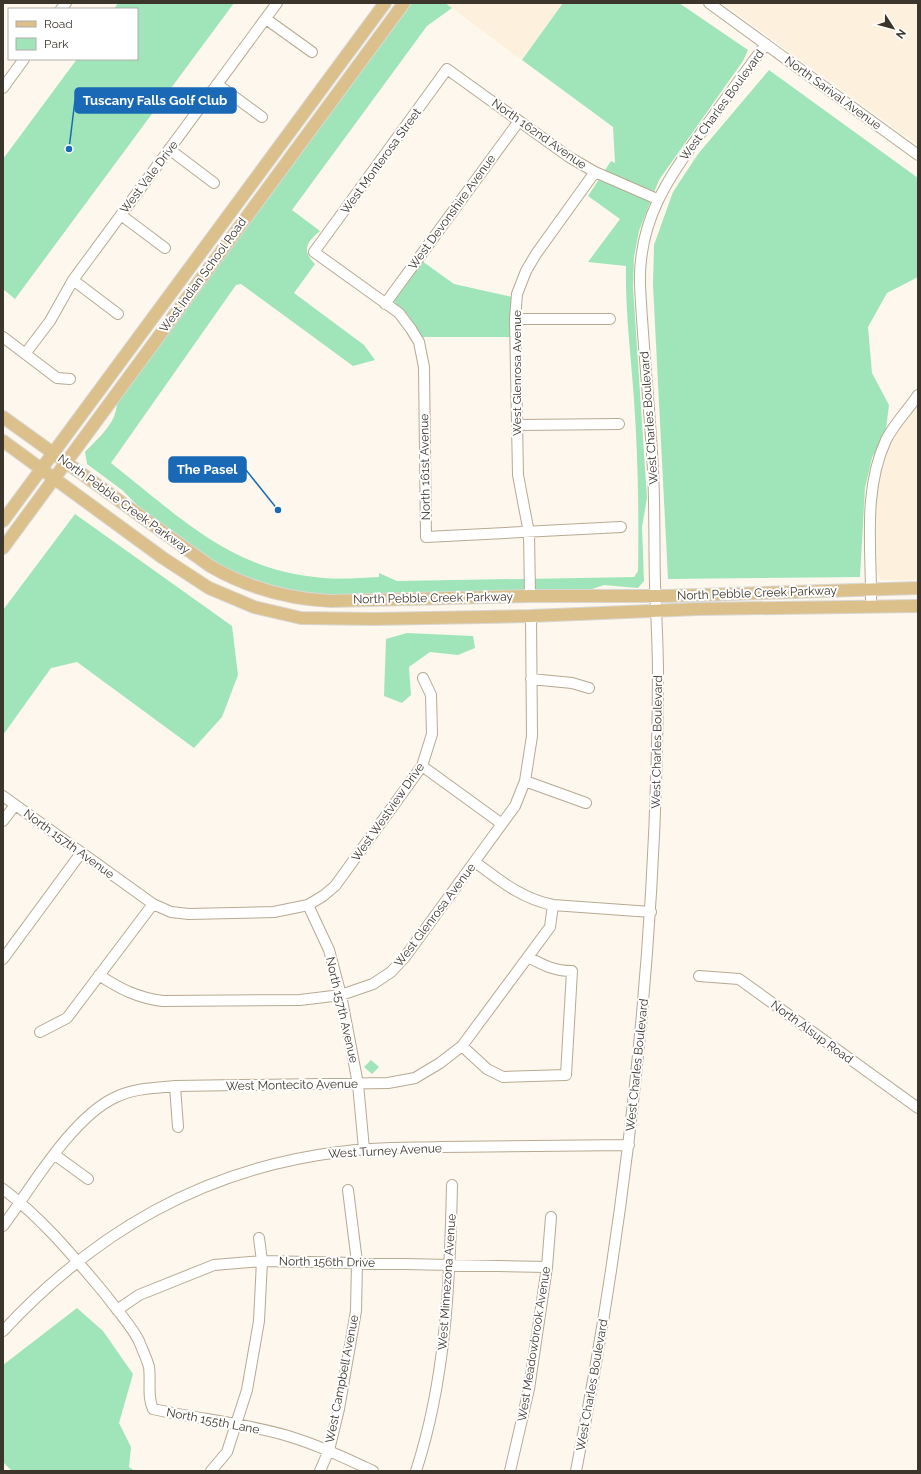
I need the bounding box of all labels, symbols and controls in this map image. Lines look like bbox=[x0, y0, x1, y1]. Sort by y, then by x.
legend bbox=[8, 8, 138, 60]
north arrow bbox=[873, 8, 913, 48]
text: Road bbox=[44, 17, 73, 31]
text: N bbox=[893, 26, 908, 41]
text: Park bbox=[44, 37, 69, 51]
street label: West Charles Boulevard bbox=[677, 47, 767, 163]
street label: North Sarival Avenue bbox=[782, 53, 884, 133]
callout: Tuscany Falls Golf Club bbox=[75, 88, 236, 113]
text: Tuscany Falls Golf Club bbox=[83, 93, 227, 108]
street label: North 162nd Avenue bbox=[489, 96, 589, 172]
street label: West Monterosa Street bbox=[338, 106, 424, 216]
street label: West Vale Drive bbox=[117, 138, 181, 216]
street label: West Devonshire Avenue bbox=[406, 152, 498, 272]
street label: West Indian School Road bbox=[157, 215, 249, 335]
street label: West Glenrosa Avenue bbox=[510, 310, 524, 436]
street label: West Charles Boulevard bbox=[637, 351, 661, 485]
street label: North 161st Avenue bbox=[417, 414, 433, 520]
street label: North Pebble Creek Parkway bbox=[55, 451, 193, 557]
callout: The Pasel bbox=[169, 457, 246, 482]
text: The Pasel bbox=[177, 462, 238, 477]
street label: North Pebble Creek Parkway bbox=[677, 583, 838, 603]
street label: North Pebble Creek Parkway bbox=[353, 590, 514, 606]
street label: West Charles Boulevard bbox=[649, 675, 665, 809]
street label: West Westview Drive bbox=[349, 760, 427, 864]
street label: North 157th Avenue bbox=[21, 806, 117, 882]
street label: West Glenrosa Avenue bbox=[392, 861, 478, 969]
street label: North 157th Avenue bbox=[323, 956, 361, 1064]
street label: West Charles Boulevard bbox=[623, 998, 651, 1132]
street label: North Alsup Road bbox=[768, 998, 856, 1066]
street label: West Montecito Avenue bbox=[226, 1077, 358, 1093]
street label: West Turney Avenue bbox=[328, 1141, 442, 1161]
street label: West Minnezona Avenue bbox=[435, 1213, 459, 1351]
street label: North 156th Drive bbox=[279, 1254, 375, 1270]
street label: West Meadowbrook Avenue bbox=[515, 1266, 553, 1422]
street label: West Campbell Avenue bbox=[323, 1314, 361, 1444]
street label: West Charles Boulevard bbox=[574, 1318, 610, 1452]
street label: North 155th Lane bbox=[165, 1405, 261, 1437]

